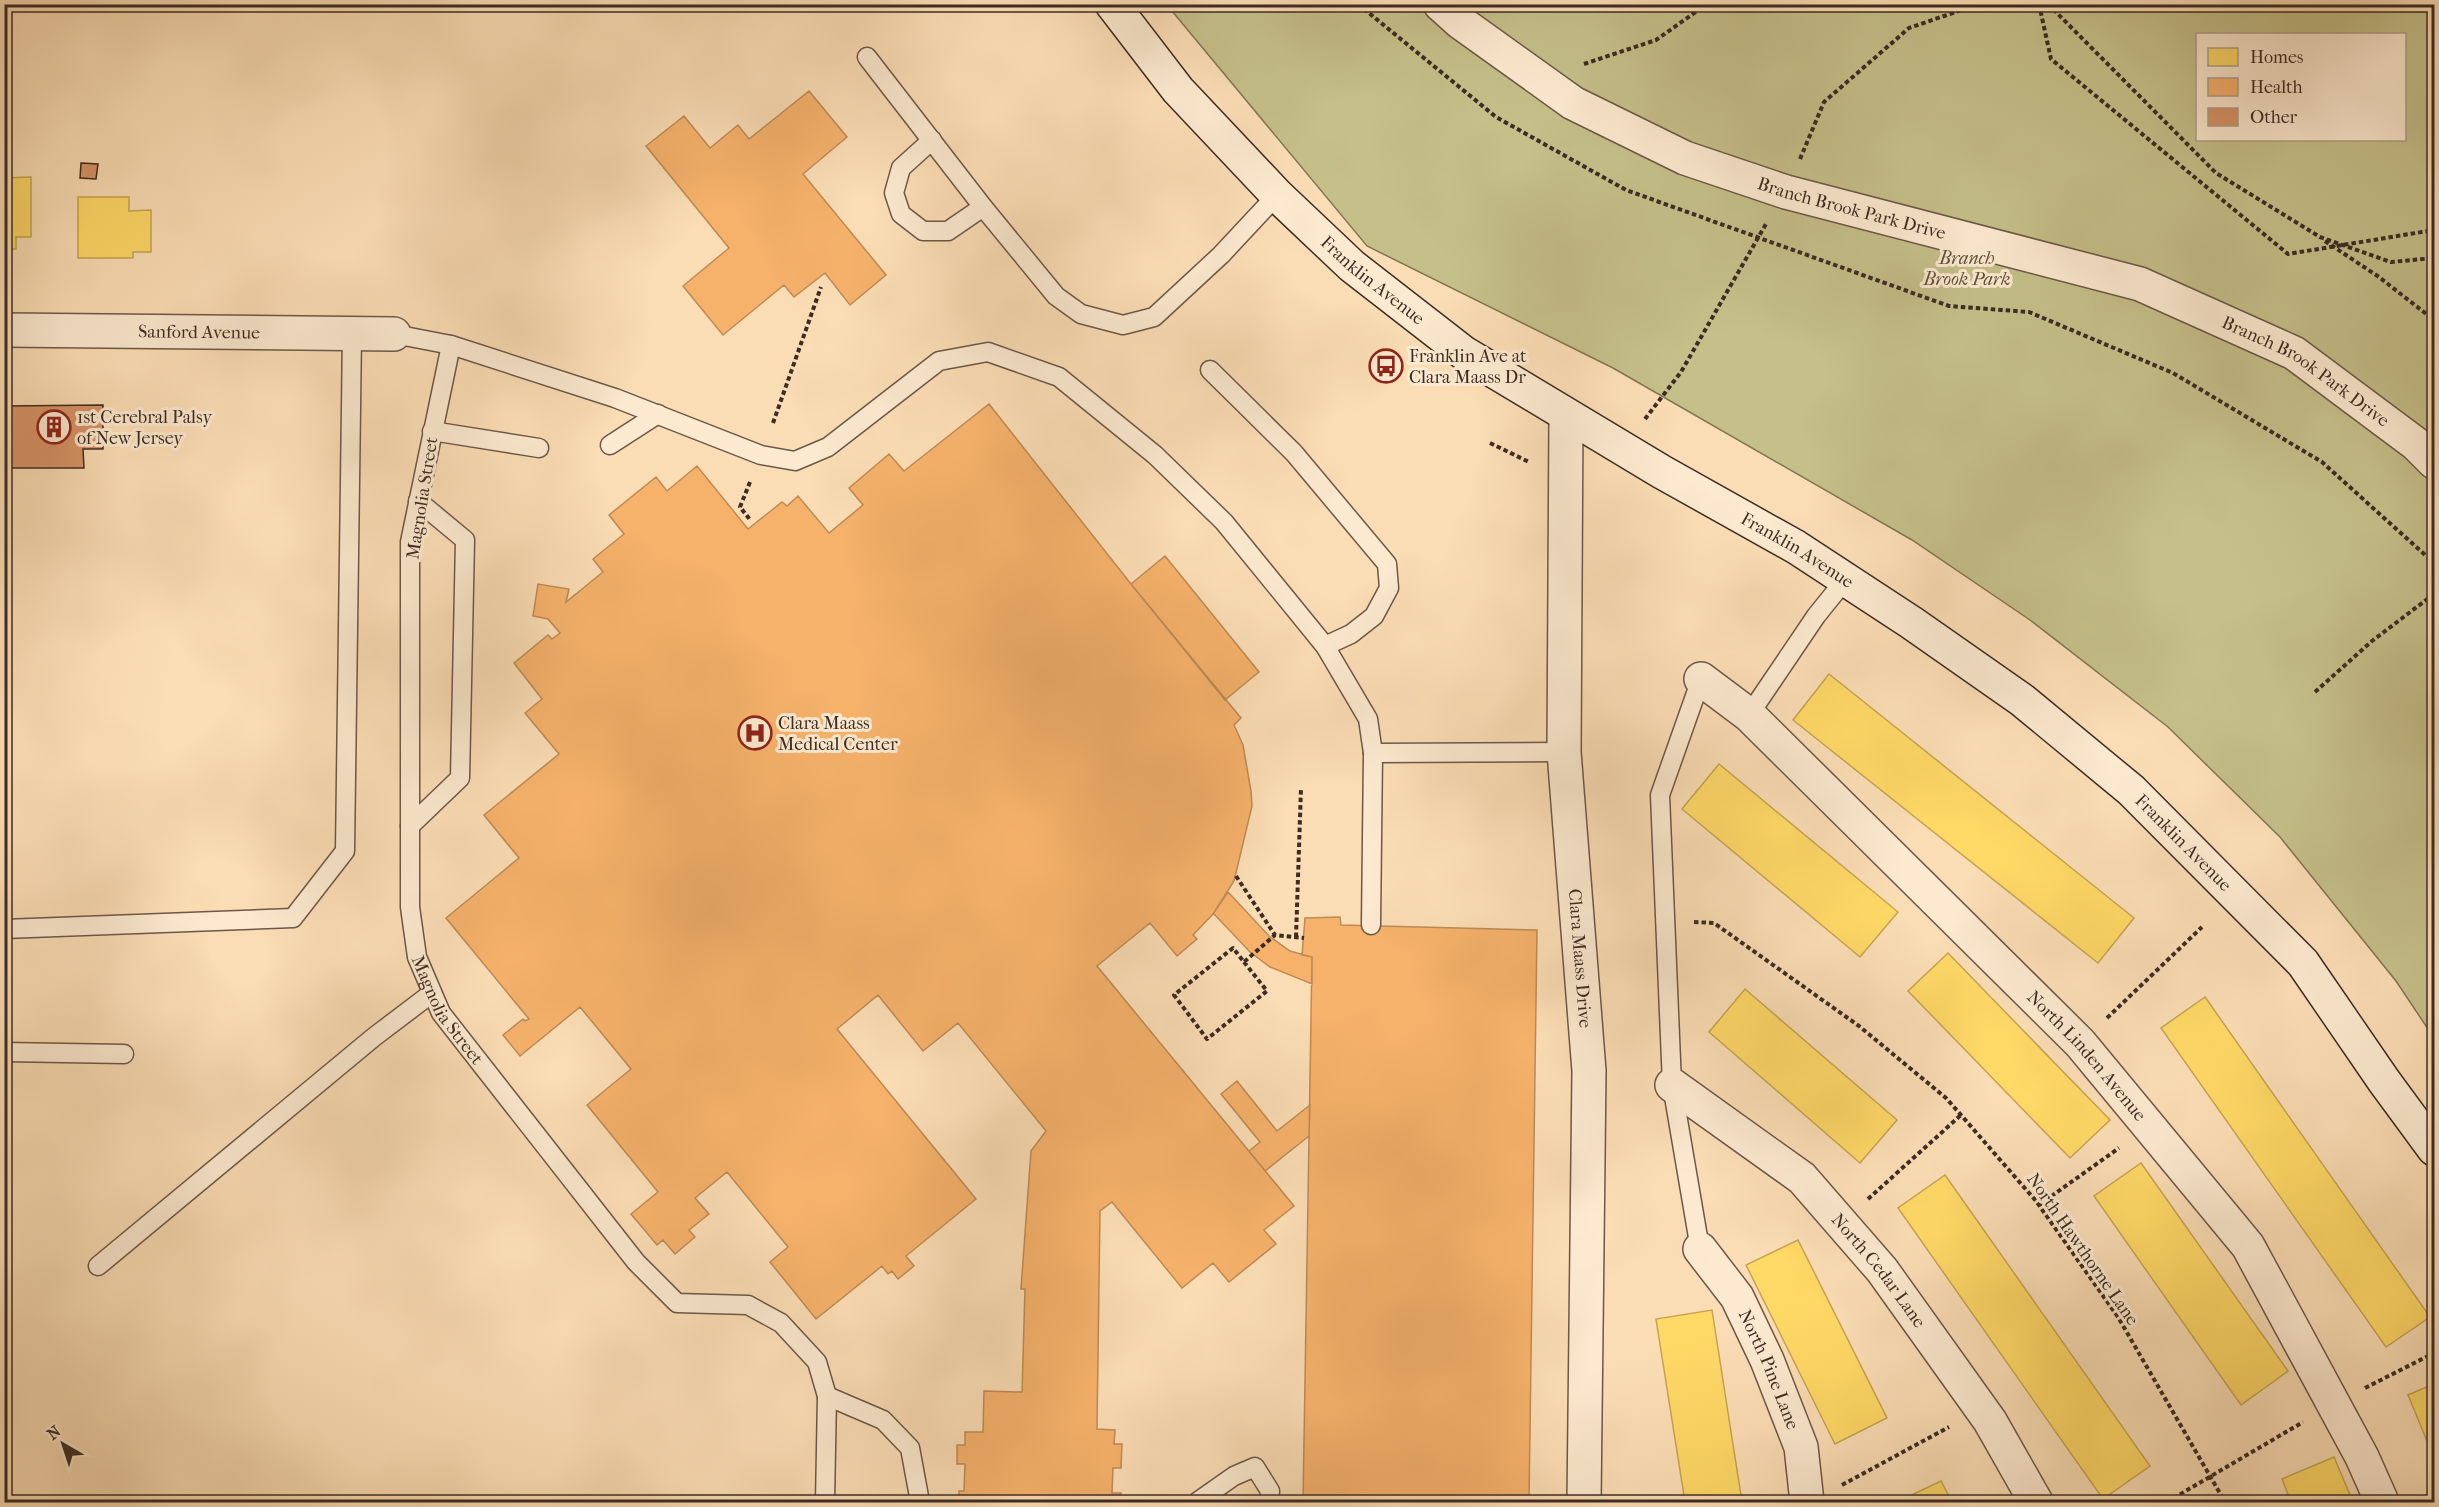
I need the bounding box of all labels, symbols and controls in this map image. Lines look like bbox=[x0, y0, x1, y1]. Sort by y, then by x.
legend bbox=[2196, 33, 2406, 141]
text: Homes bbox=[2250, 47, 2304, 68]
text: Health bbox=[2250, 77, 2303, 98]
text: Other bbox=[2250, 107, 2298, 128]
street label: Branch Brook Park Drive bbox=[1755, 173, 1948, 244]
street label: Franklin Avenue bbox=[1316, 232, 1429, 329]
park label: Branch Brook Park bbox=[1923, 248, 2010, 290]
street label: Branch Brook Park Drive bbox=[2218, 312, 2393, 431]
street label: Sanford Avenue bbox=[138, 321, 260, 344]
place label: Franklin Ave at Clara Maass Dr bbox=[1409, 346, 1527, 388]
bus stop icon: Franklin Ave at Clara Maass Dr bbox=[1368, 348, 1404, 384]
place label: 1st Cerebral Palsy of New Jersey bbox=[77, 407, 213, 449]
building icon: 1st Cerebral Palsy of New Jersey bbox=[36, 409, 72, 445]
street label: Magnolia Street bbox=[402, 435, 443, 561]
street label: Franklin Avenue bbox=[1737, 508, 1857, 593]
place label: Clara Maass Medical Center bbox=[778, 713, 898, 755]
hospital icon: Clara Maass Medical Center bbox=[737, 715, 773, 751]
street label: Franklin Avenue bbox=[2130, 790, 2236, 896]
street label: Clara Maass Drive bbox=[1564, 888, 1596, 1029]
street label: Magnolia Street bbox=[407, 952, 488, 1069]
street label: North Linden Avenue bbox=[2022, 987, 2150, 1126]
street label: North Hawthorne Lane bbox=[2022, 1169, 2143, 1329]
street label: North Cedar Lane bbox=[1827, 1209, 1930, 1332]
street label: North Pine Lane bbox=[1734, 1306, 1803, 1433]
north arrow bbox=[33, 1414, 93, 1474]
text: N bbox=[43, 1421, 65, 1444]

